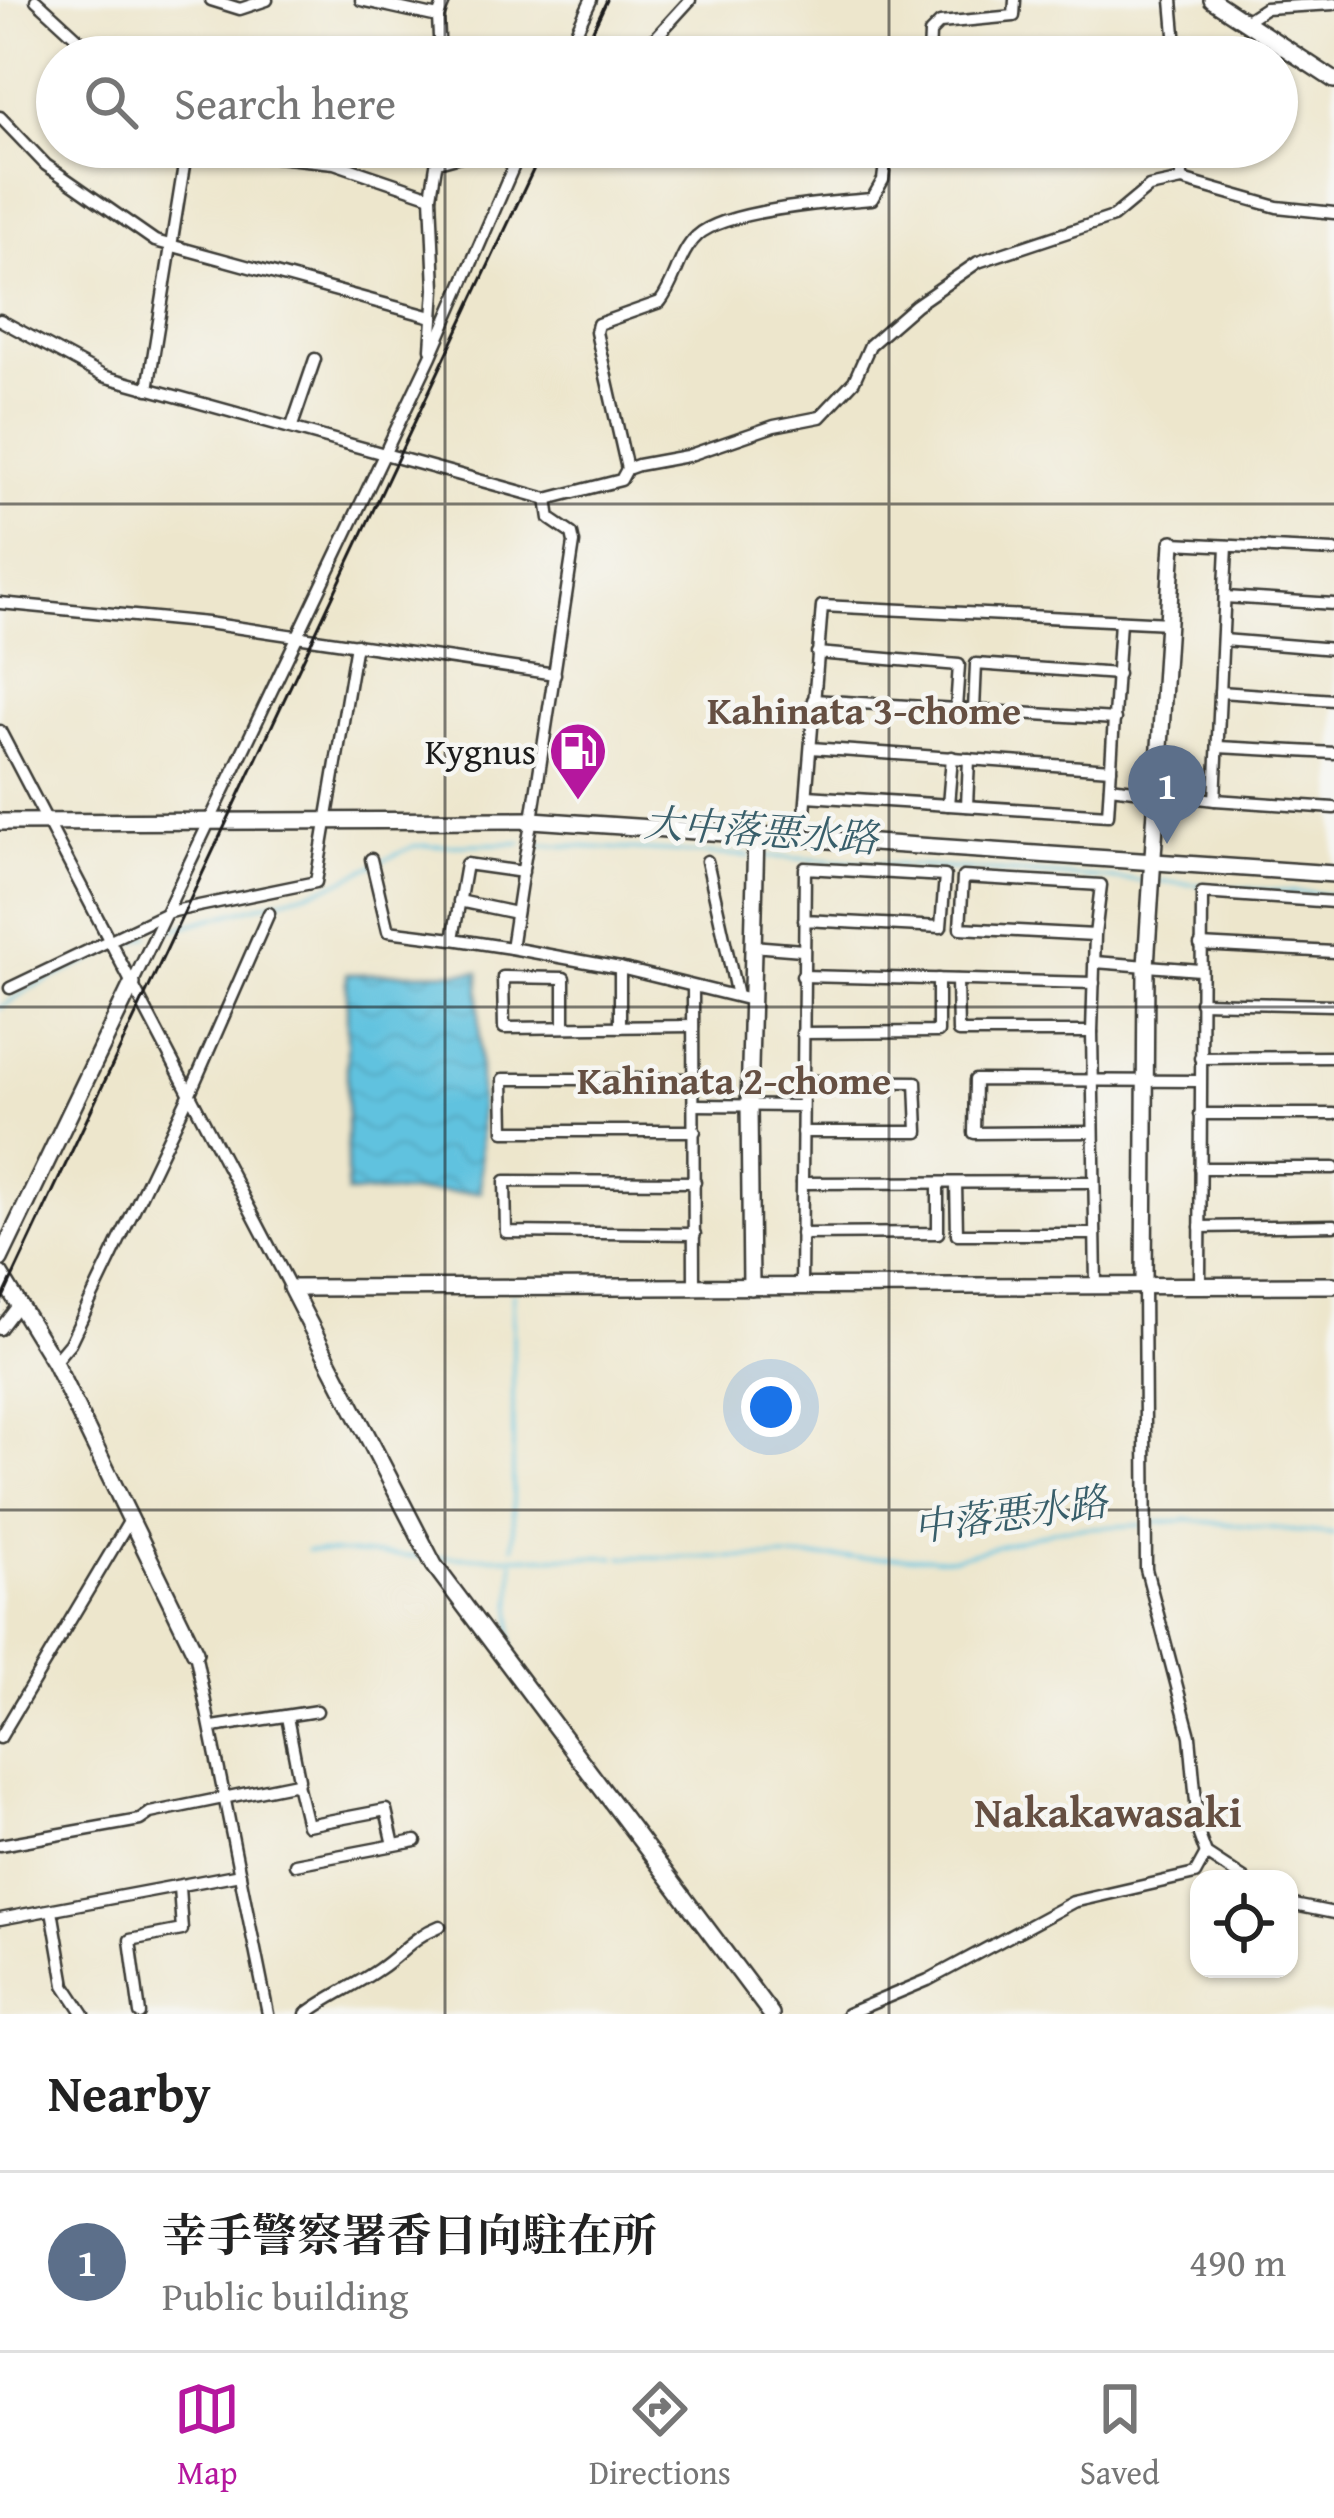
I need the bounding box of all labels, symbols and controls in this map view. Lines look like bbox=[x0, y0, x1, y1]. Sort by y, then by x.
search box bbox=[36, 36, 1298, 168]
icon: search bbox=[78, 69, 144, 135]
text: Search here bbox=[174, 70, 396, 135]
district label: Kahinata 3-chome bbox=[707, 681, 1021, 738]
fuel station icon: Kygnus bbox=[547, 720, 609, 802]
place label: Kygnus bbox=[425, 724, 536, 777]
pin: 1 bbox=[1128, 745, 1206, 844]
water label: 大中落悪水路 bbox=[642, 793, 883, 866]
district label: Kahinata 2-chome bbox=[577, 1051, 891, 1108]
your location bbox=[741, 1377, 801, 1437]
water label: 中落悪水路 bbox=[909, 1471, 1113, 1555]
district label: Nakakawasaki bbox=[974, 1781, 1242, 1842]
map controls bbox=[1190, 1870, 1298, 1978]
button: locate bbox=[1190, 1870, 1298, 1978]
text: Nearby bbox=[48, 2055, 211, 2130]
text: 幸手警察署香日向駐在所 bbox=[162, 2202, 657, 2267]
text: 1 bbox=[77, 2233, 97, 2290]
text: 490 m bbox=[1189, 2233, 1286, 2290]
text: Public building bbox=[162, 2267, 408, 2324]
tab: Map bbox=[174, 2376, 240, 2496]
tab: Directions bbox=[589, 2376, 731, 2496]
tab: Saved bbox=[1080, 2376, 1160, 2496]

